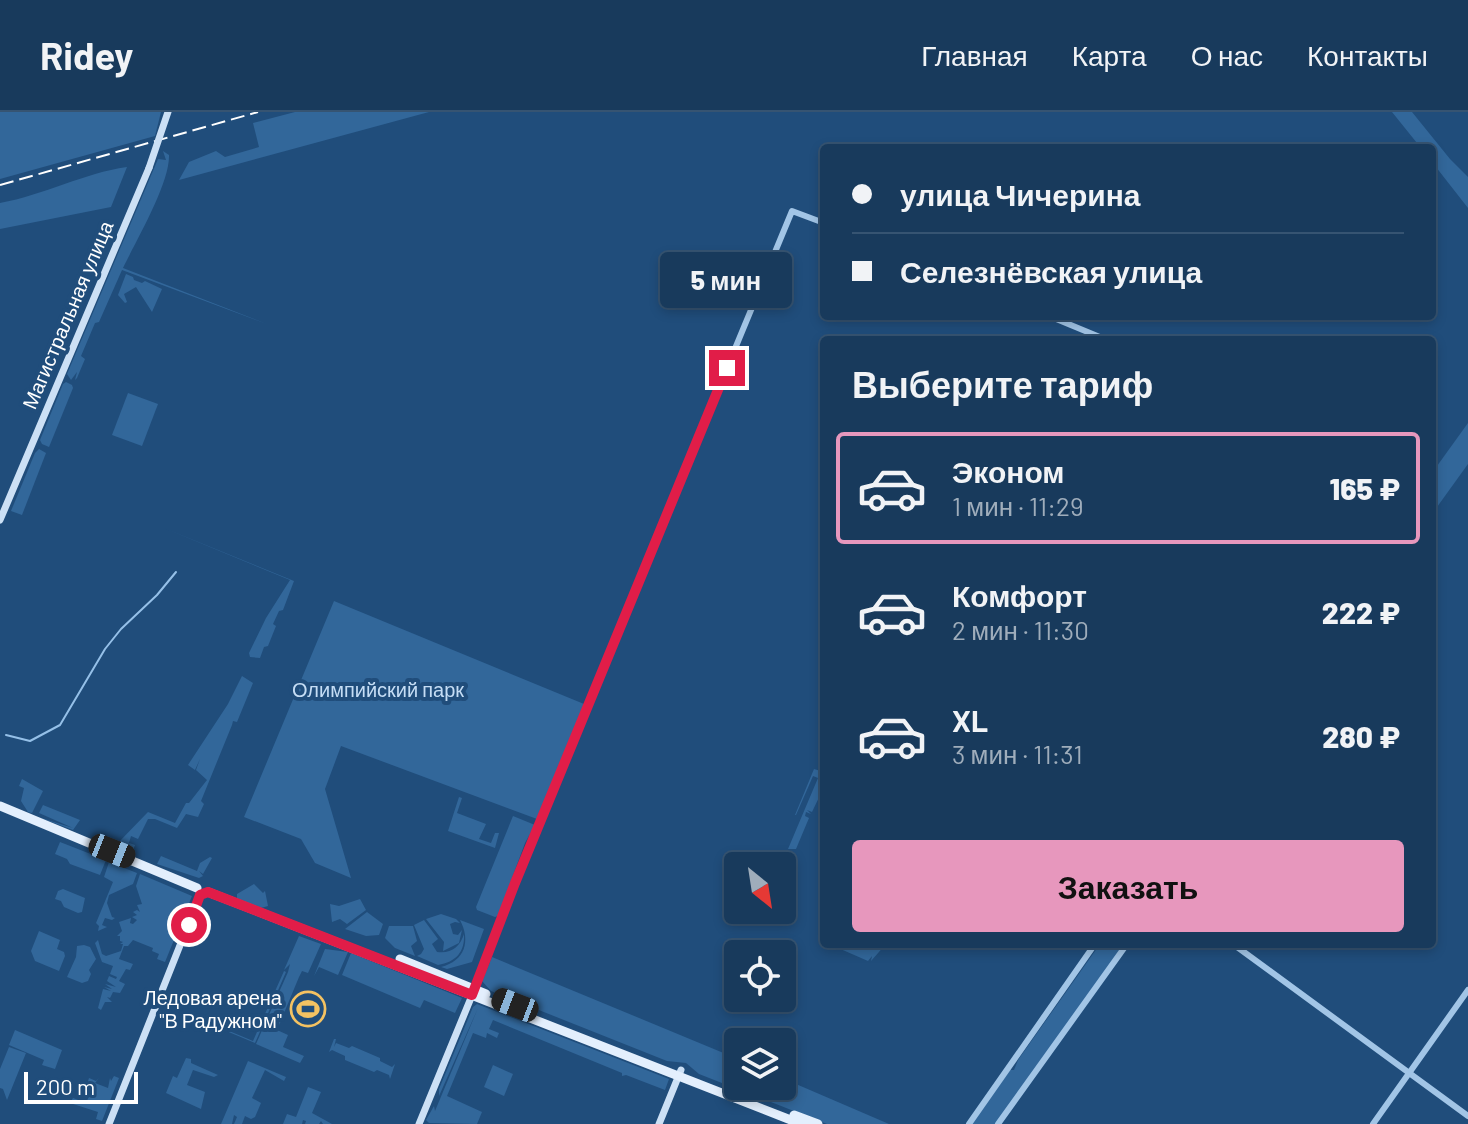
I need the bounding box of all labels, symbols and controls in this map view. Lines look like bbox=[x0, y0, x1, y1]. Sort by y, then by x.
text: Ridey bbox=[40, 32, 133, 78]
text: Главная bbox=[921, 38, 1028, 72]
text: Карта bbox=[1072, 38, 1147, 72]
text: О нас bbox=[1191, 38, 1263, 72]
text: Контакты bbox=[1307, 38, 1428, 72]
text: улица Чичерина bbox=[900, 176, 1140, 212]
street label: Магистральная улица bbox=[17, 216, 118, 412]
callout: 5 мин bbox=[661, 252, 793, 308]
text: Селезнёвская улица bbox=[900, 253, 1202, 289]
text: 5 мин bbox=[691, 264, 761, 295]
route end bbox=[709, 350, 745, 386]
text: Выберите тариф bbox=[852, 362, 1153, 405]
icon: car bbox=[856, 452, 928, 524]
text: Эконом bbox=[952, 453, 1065, 489]
text: 165 ₽ bbox=[1330, 470, 1400, 506]
text: 1 мин · 11:29 bbox=[952, 490, 1084, 521]
icon: car bbox=[856, 576, 928, 648]
text: Комфорт bbox=[952, 577, 1087, 613]
text: 222 ₽ bbox=[1322, 594, 1400, 630]
text: 2 мин · 11:30 bbox=[952, 614, 1089, 645]
park label: Олимпийский парк bbox=[292, 677, 464, 701]
icon: car bbox=[856, 700, 928, 772]
text: XL bbox=[952, 702, 988, 738]
text: 280 ₽ bbox=[1322, 718, 1400, 754]
text: 3 мин · 11:31 bbox=[952, 738, 1083, 769]
car bbox=[85, 831, 139, 871]
button: Заказать bbox=[852, 840, 1404, 932]
north arrow bbox=[724, 852, 796, 924]
map controls bbox=[724, 852, 796, 1100]
route start bbox=[171, 907, 207, 943]
button: locate bbox=[724, 940, 796, 1012]
place label: Ледовая арена "В Радужном" bbox=[144, 985, 283, 1032]
car bbox=[488, 985, 542, 1025]
sports icon: Ледовая арена "В Радужном" bbox=[289, 990, 327, 1028]
button: layers bbox=[724, 1028, 796, 1100]
scale bar bbox=[24, 1068, 138, 1104]
text: 200 m bbox=[36, 1073, 95, 1099]

